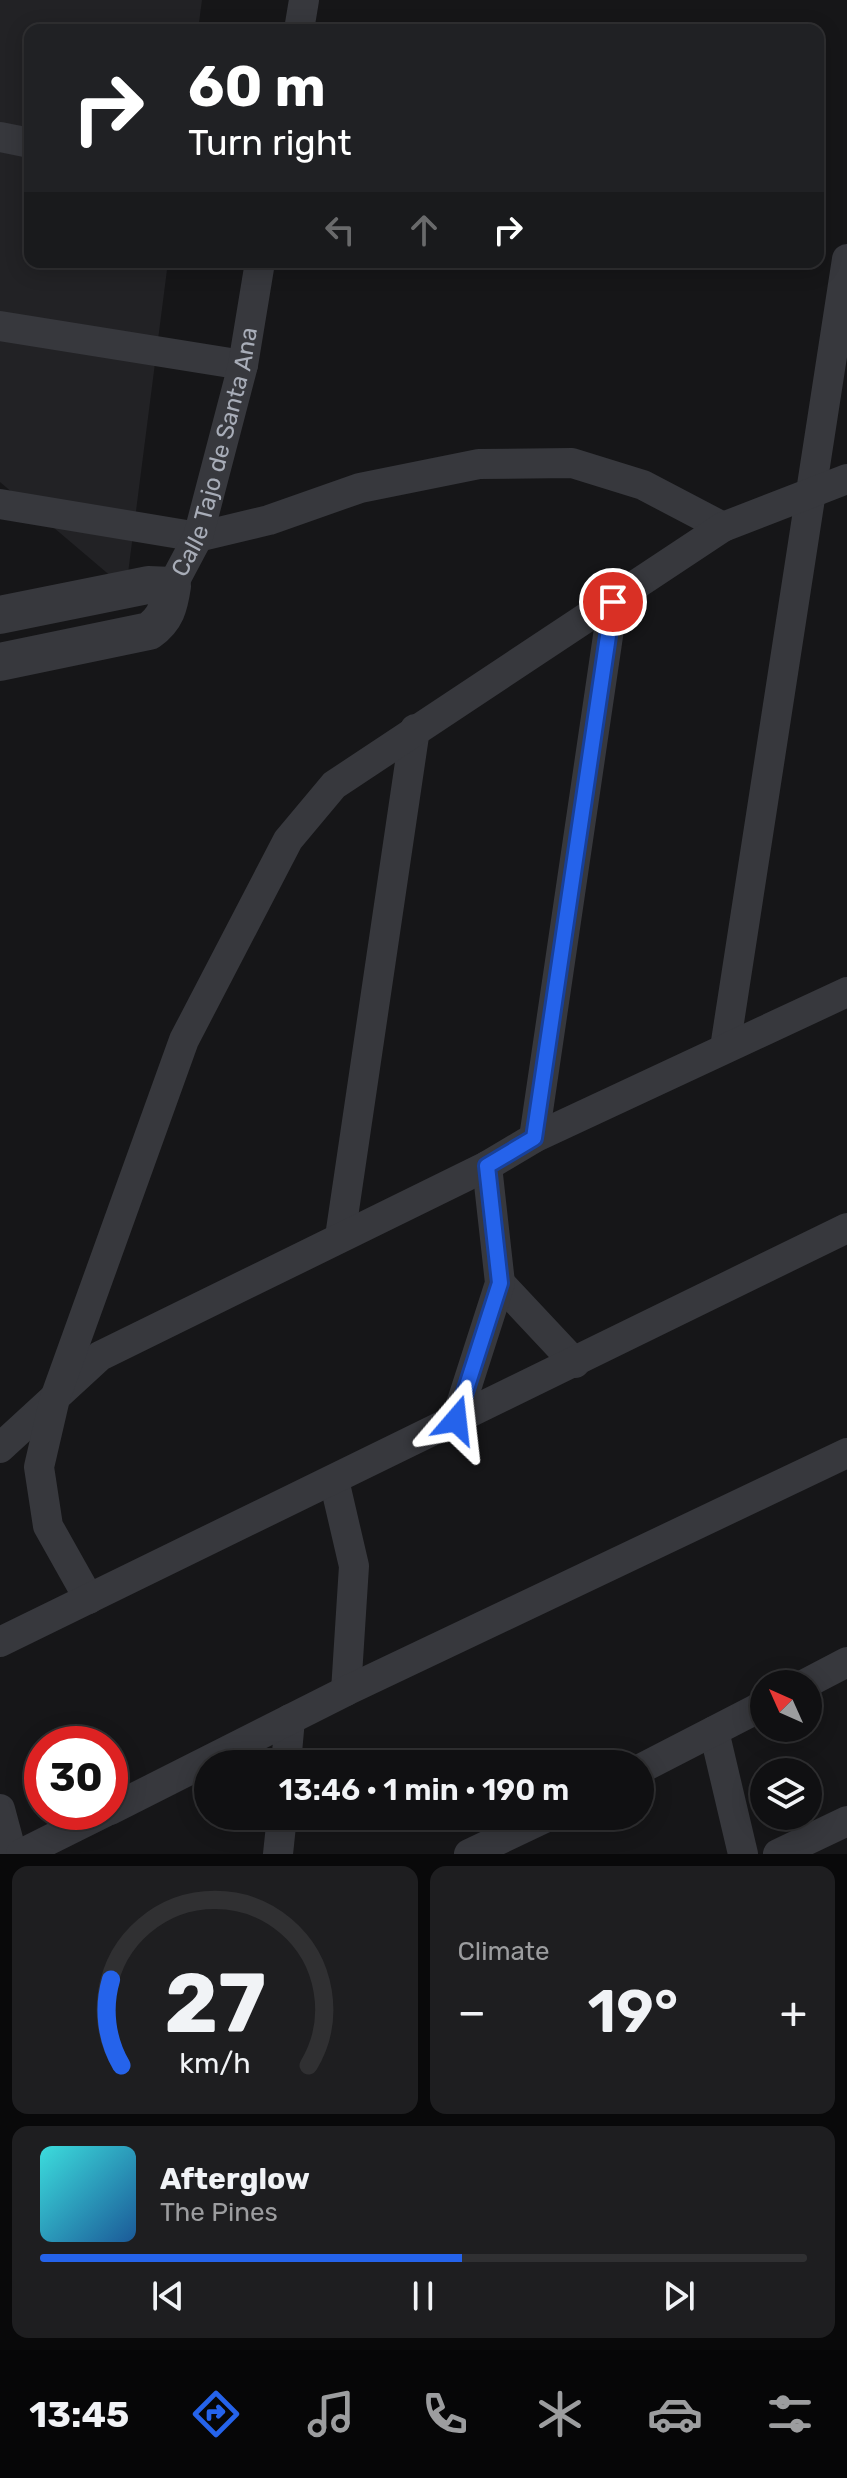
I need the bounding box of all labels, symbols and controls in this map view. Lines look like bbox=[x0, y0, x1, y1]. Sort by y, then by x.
text: 60 m bbox=[188, 54, 326, 120]
icon: right bbox=[56, 56, 160, 160]
text: Turn right bbox=[188, 121, 352, 164]
icon: left bbox=[318, 208, 362, 252]
icon: ahead bbox=[402, 208, 446, 252]
icon: right bbox=[486, 208, 530, 252]
street label: Calle Tajo de Santa Ana bbox=[166, 325, 263, 581]
pin bbox=[579, 568, 647, 636]
icon: arrive bbox=[591, 580, 635, 624]
position arrow bbox=[414, 1378, 498, 1462]
north arrow bbox=[750, 1670, 822, 1742]
map controls bbox=[750, 1670, 822, 1830]
speed limit sign: 30 bbox=[24, 1726, 128, 1830]
button: layers bbox=[750, 1758, 822, 1830]
text: 13:46 · 1 min · 190 m bbox=[279, 1772, 569, 1808]
text: Climate bbox=[458, 1936, 550, 1967]
text: 27 bbox=[164, 1954, 266, 2053]
text: 19° bbox=[587, 1976, 678, 2047]
text: − bbox=[458, 1986, 486, 2038]
text: + bbox=[780, 1986, 807, 2038]
text: km/h bbox=[179, 2046, 250, 2080]
text: Afterglow bbox=[160, 2161, 310, 2197]
text: The Pines bbox=[160, 2197, 278, 2228]
icon: previous bbox=[146, 2274, 190, 2318]
icon: pause bbox=[401, 2274, 445, 2318]
icon: next bbox=[657, 2274, 701, 2318]
icon: directions bbox=[188, 2386, 244, 2442]
icon: music bbox=[303, 2386, 359, 2442]
icon: phone bbox=[417, 2386, 473, 2442]
icon: climate bbox=[532, 2386, 588, 2442]
icon: car bbox=[647, 2386, 703, 2442]
icon: filters bbox=[762, 2386, 818, 2442]
text: 13:45 bbox=[29, 2393, 129, 2436]

